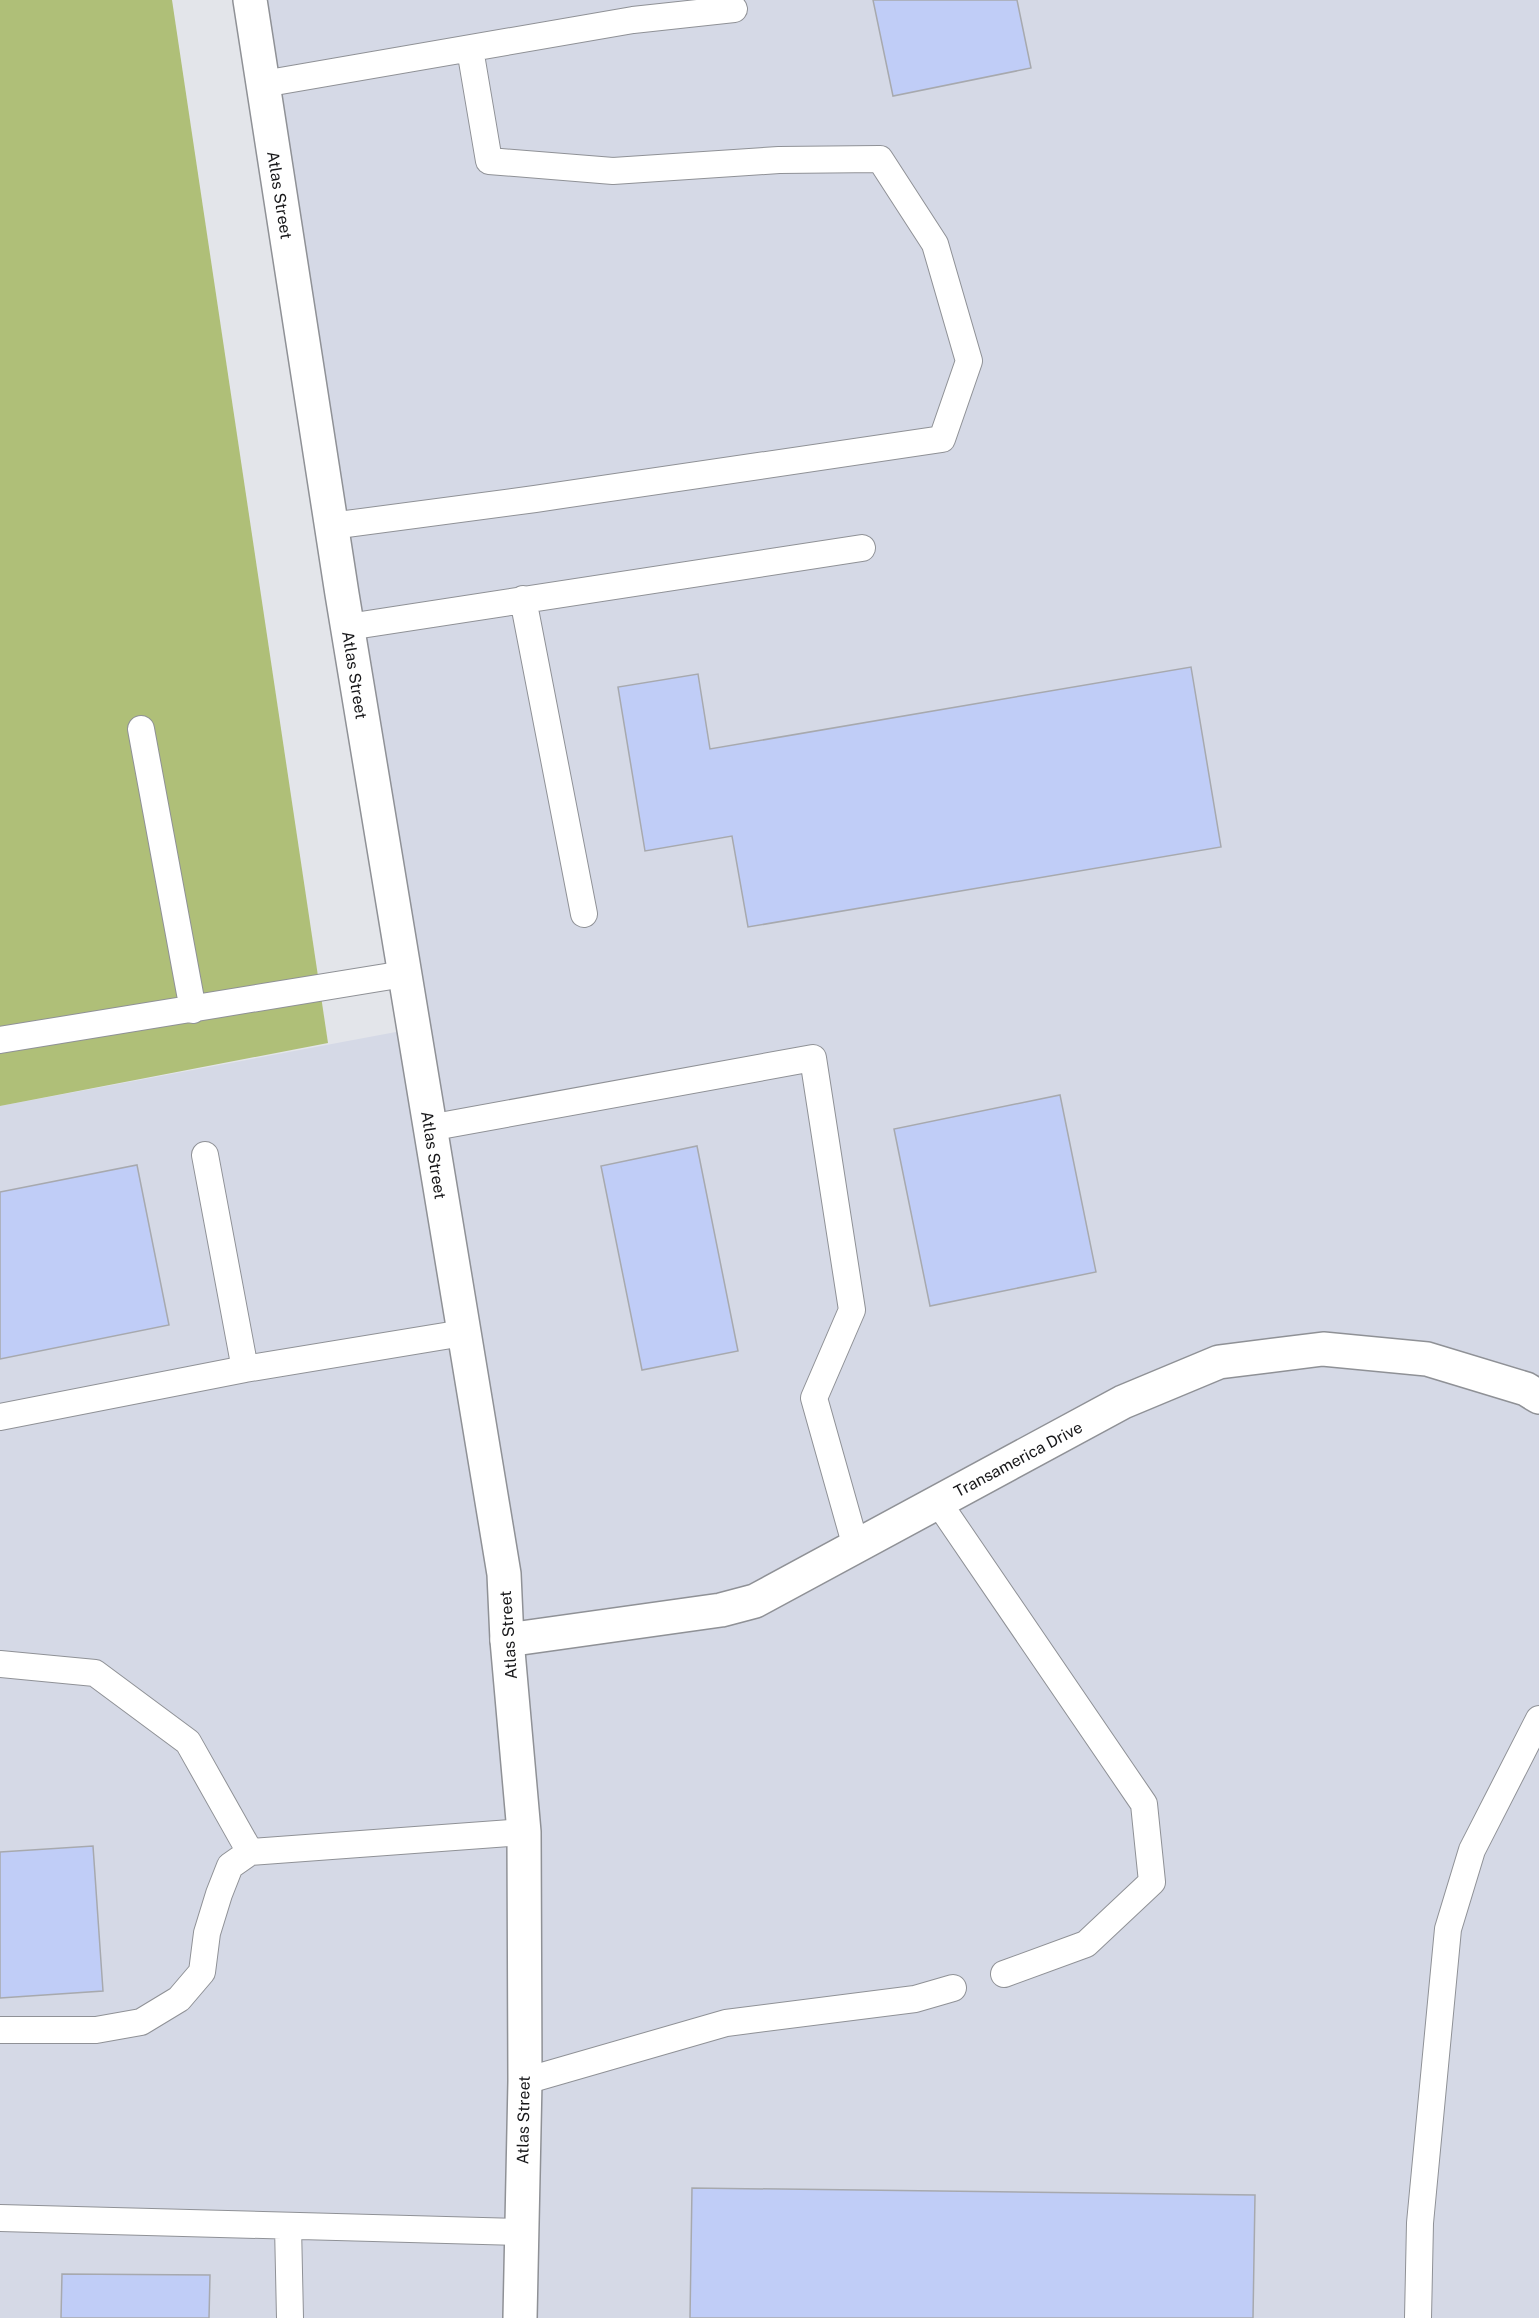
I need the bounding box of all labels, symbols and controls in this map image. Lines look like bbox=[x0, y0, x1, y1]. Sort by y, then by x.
street label: Atlas Street bbox=[263, 150, 296, 240]
street label: Atlas Street bbox=[338, 630, 371, 720]
street label: Atlas Street bbox=[417, 1110, 450, 1200]
street label: Transamerica Drive bbox=[951, 1418, 1086, 1501]
street label: Atlas Street bbox=[496, 1590, 521, 1680]
street label: Atlas Street bbox=[513, 2075, 534, 2165]

